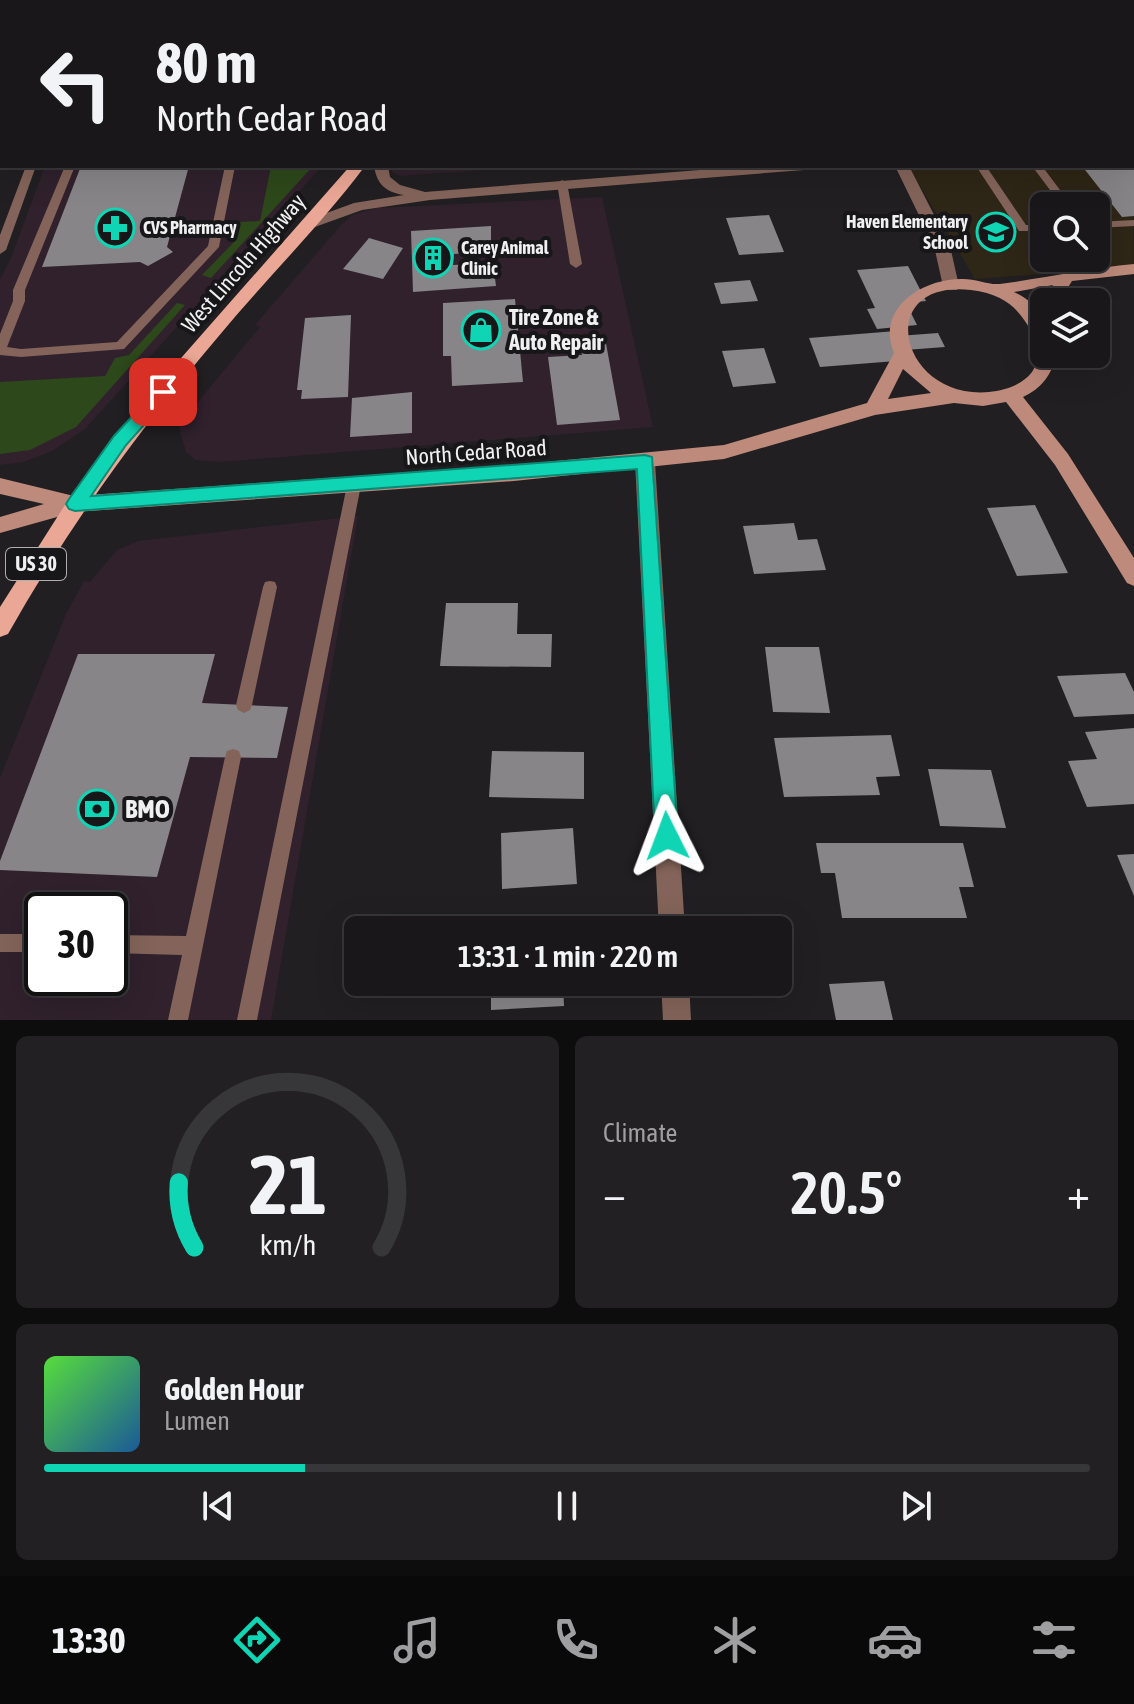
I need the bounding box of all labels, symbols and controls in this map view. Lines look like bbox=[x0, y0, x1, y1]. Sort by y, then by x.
text: 80 m bbox=[156, 31, 257, 95]
icon: left bbox=[24, 32, 128, 136]
text: North Cedar Road bbox=[156, 97, 388, 139]
street label: West Lincoln Highway bbox=[176, 188, 310, 338]
map controls bbox=[1030, 192, 1110, 368]
button: search bbox=[1030, 192, 1110, 272]
pharmacy icon: CVS Pharmacy bbox=[94, 207, 136, 249]
place label: Haven Elementary School bbox=[846, 211, 969, 253]
school or university icon: Haven Elementary School bbox=[975, 211, 1017, 253]
place label: CVS Pharmacy bbox=[143, 217, 237, 238]
building icon: Carey Animal Clinic bbox=[412, 237, 454, 279]
place label: Carey Animal Clinic bbox=[461, 237, 549, 279]
button: layers bbox=[1030, 288, 1110, 368]
place label: Tire Zone & Auto Repair bbox=[508, 304, 604, 355]
shop icon: Tire Zone & Auto Repair bbox=[460, 309, 502, 351]
pin bbox=[129, 358, 197, 426]
icon: arrive bbox=[141, 370, 185, 414]
street label: North Cedar Road bbox=[404, 434, 548, 470]
road number: US 30 bbox=[6, 548, 66, 580]
bank icon: BMO bbox=[76, 788, 118, 830]
place label: BMO bbox=[125, 794, 170, 824]
position arrow bbox=[625, 794, 709, 878]
speed limit sign: 30 bbox=[24, 892, 128, 996]
text: 13:31 · 1 min · 220 m bbox=[458, 939, 678, 973]
text: Climate bbox=[603, 1118, 677, 1148]
text: 21 bbox=[248, 1136, 327, 1232]
text: 20.5° bbox=[791, 1158, 902, 1227]
text: − bbox=[603, 1168, 626, 1218]
text: + bbox=[1067, 1168, 1090, 1218]
text: km/h bbox=[259, 1228, 316, 1261]
text: Golden Hour bbox=[164, 1372, 303, 1406]
text: Lumen bbox=[164, 1406, 230, 1436]
icon: previous bbox=[196, 1484, 240, 1528]
icon: pause bbox=[545, 1484, 589, 1528]
icon: next bbox=[894, 1484, 938, 1528]
icon: directions bbox=[229, 1612, 285, 1668]
icon: music bbox=[389, 1612, 445, 1668]
icon: phone bbox=[548, 1612, 604, 1668]
icon: climate bbox=[707, 1612, 763, 1668]
icon: car bbox=[867, 1612, 923, 1668]
icon: filters bbox=[1026, 1612, 1082, 1668]
text: 13:30 bbox=[52, 1619, 126, 1661]

